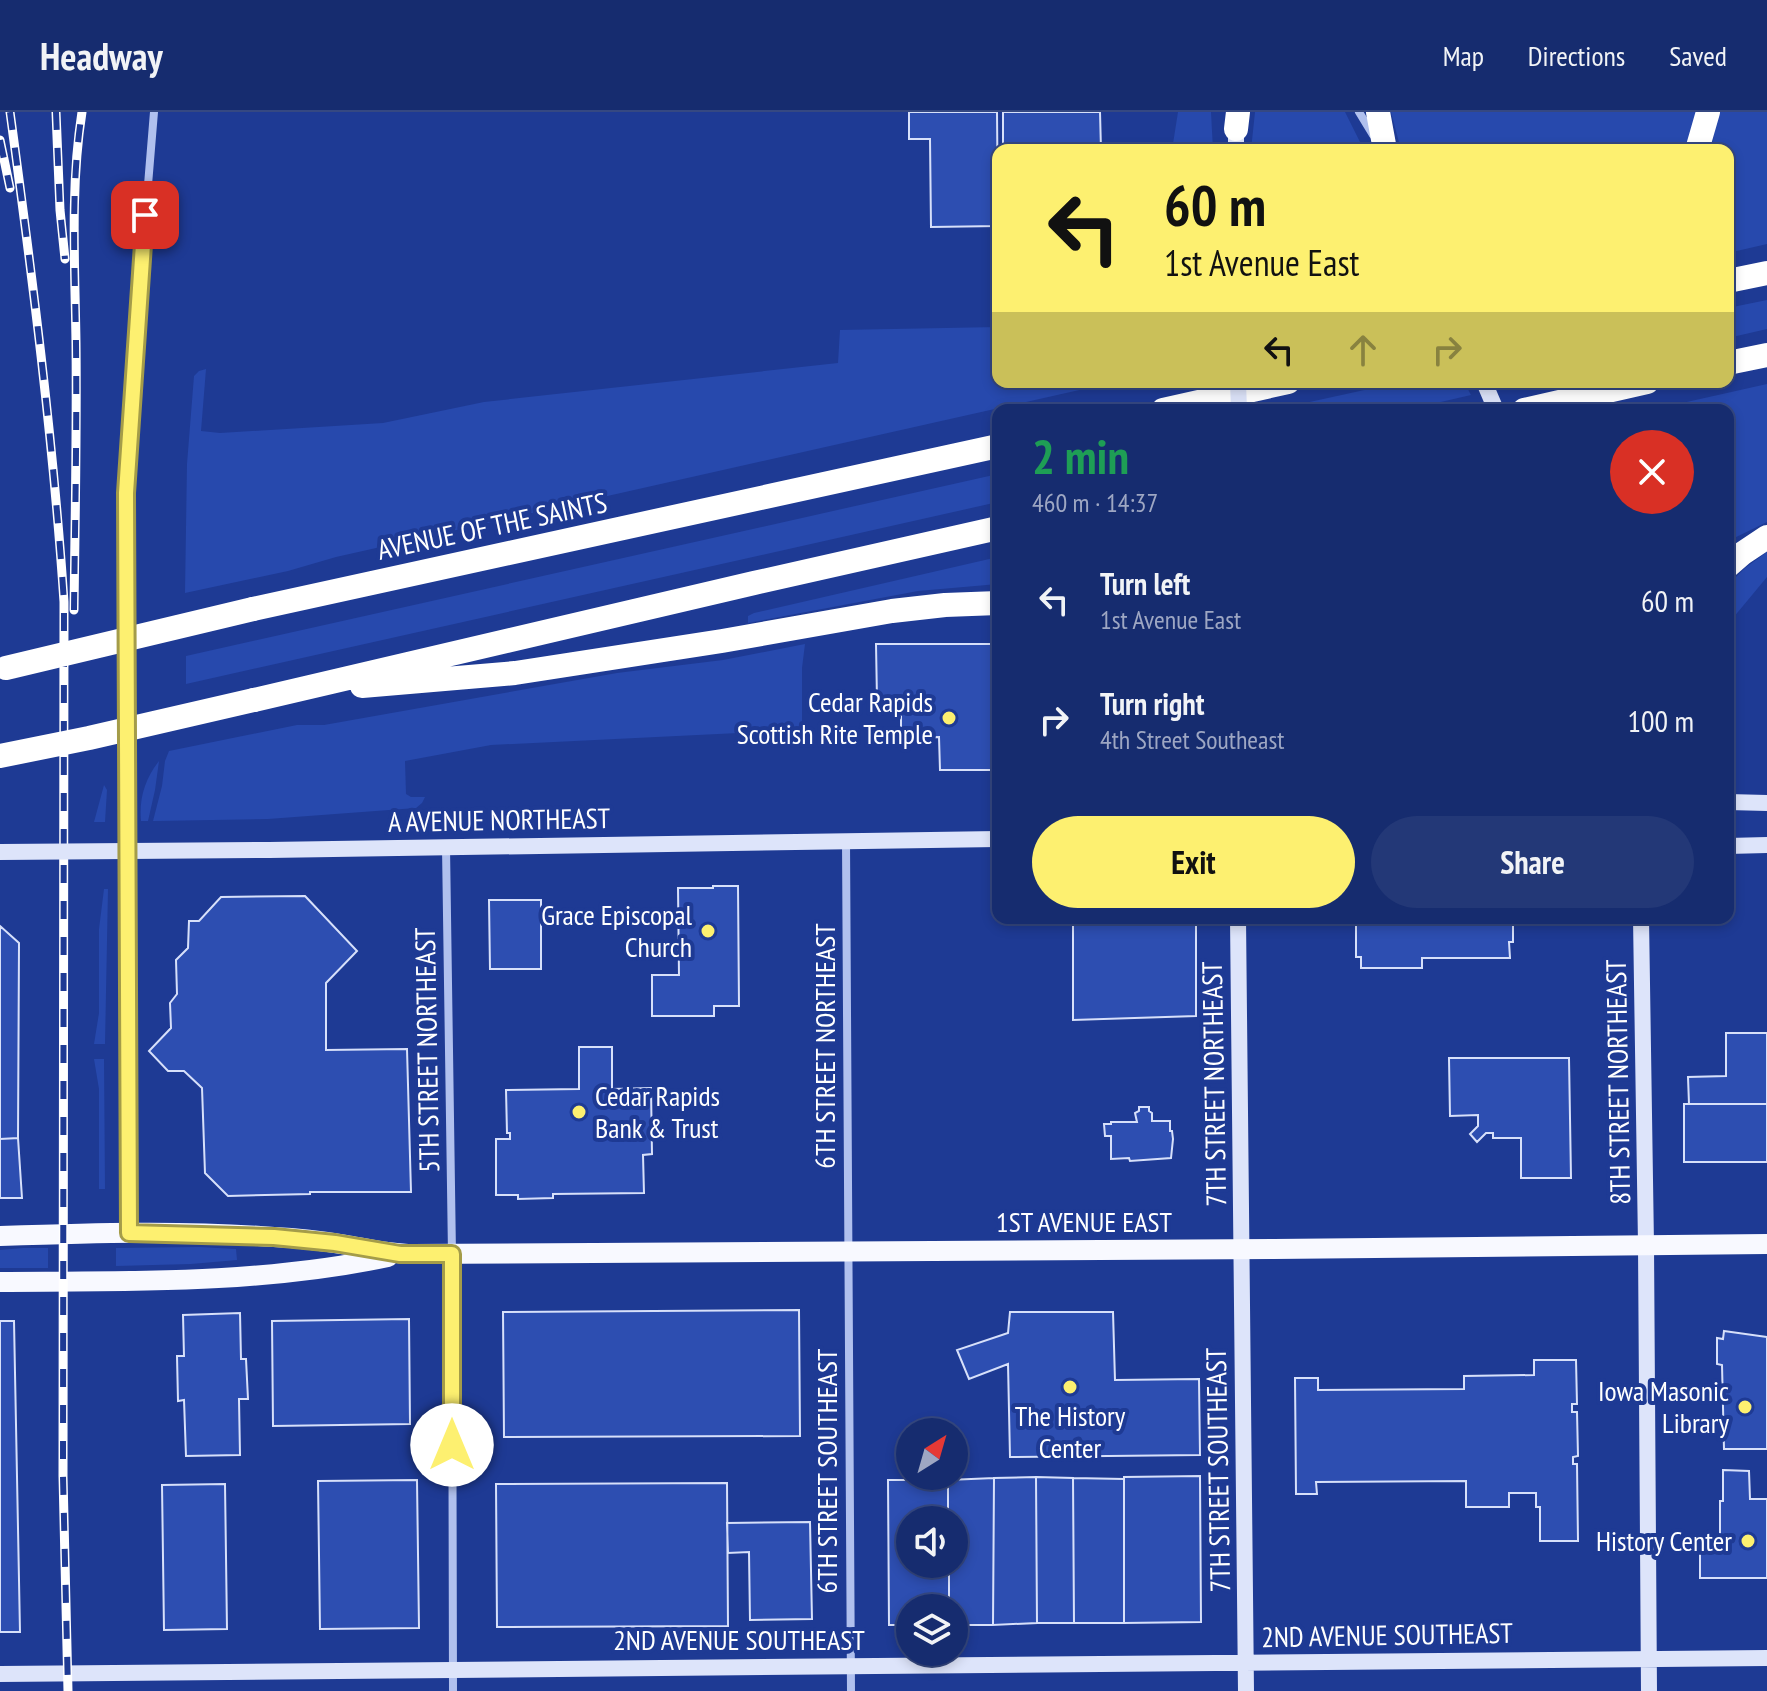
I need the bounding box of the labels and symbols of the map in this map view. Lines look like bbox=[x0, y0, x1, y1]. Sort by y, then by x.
pin bbox=[111, 181, 179, 249]
street label: AVENUE OF THE SAINTS bbox=[374, 483, 610, 568]
place label: Cedar Rapids Scottish Rite Temple bbox=[737, 683, 933, 752]
marker: Cedar Rapids Scottish Rite Temple bbox=[940, 709, 958, 727]
street label: A AVENUE NORTHEAST bbox=[388, 799, 611, 840]
place label: Grace Episcopal Church bbox=[541, 896, 692, 965]
marker: Grace Episcopal Church bbox=[699, 922, 717, 940]
street label: 6TH STREET NORTHEAST bbox=[806, 923, 843, 1169]
street label: 5TH STREET NORTHEAST bbox=[406, 927, 447, 1173]
street label: 8TH STREET NORTHEAST bbox=[1597, 959, 1638, 1205]
street label: 7TH STREET NORTHEAST bbox=[1193, 961, 1234, 1207]
place label: Cedar Rapids Bank & Trust bbox=[595, 1077, 720, 1146]
marker: Cedar Rapids Bank & Trust bbox=[570, 1103, 588, 1121]
street label: 1ST AVENUE EAST bbox=[996, 1203, 1172, 1240]
street label: 7TH STREET SOUTHEAST bbox=[1197, 1347, 1238, 1593]
street label: 6TH STREET SOUTHEAST bbox=[808, 1348, 845, 1593]
place label: Iowa Masonic Library bbox=[1598, 1372, 1729, 1441]
marker: The History Center bbox=[1061, 1378, 1079, 1396]
place label: The History Center bbox=[1015, 1397, 1126, 1466]
marker: Iowa Masonic Library bbox=[1736, 1398, 1754, 1416]
position arrow bbox=[410, 1403, 494, 1487]
north arrow bbox=[896, 1418, 968, 1490]
place label: History Center bbox=[1596, 1522, 1732, 1559]
marker: History Center bbox=[1739, 1532, 1757, 1550]
street label: 2ND AVENUE SOUTHEAST bbox=[1261, 1614, 1514, 1655]
street label: 2ND AVENUE SOUTHEAST bbox=[613, 1621, 865, 1658]

